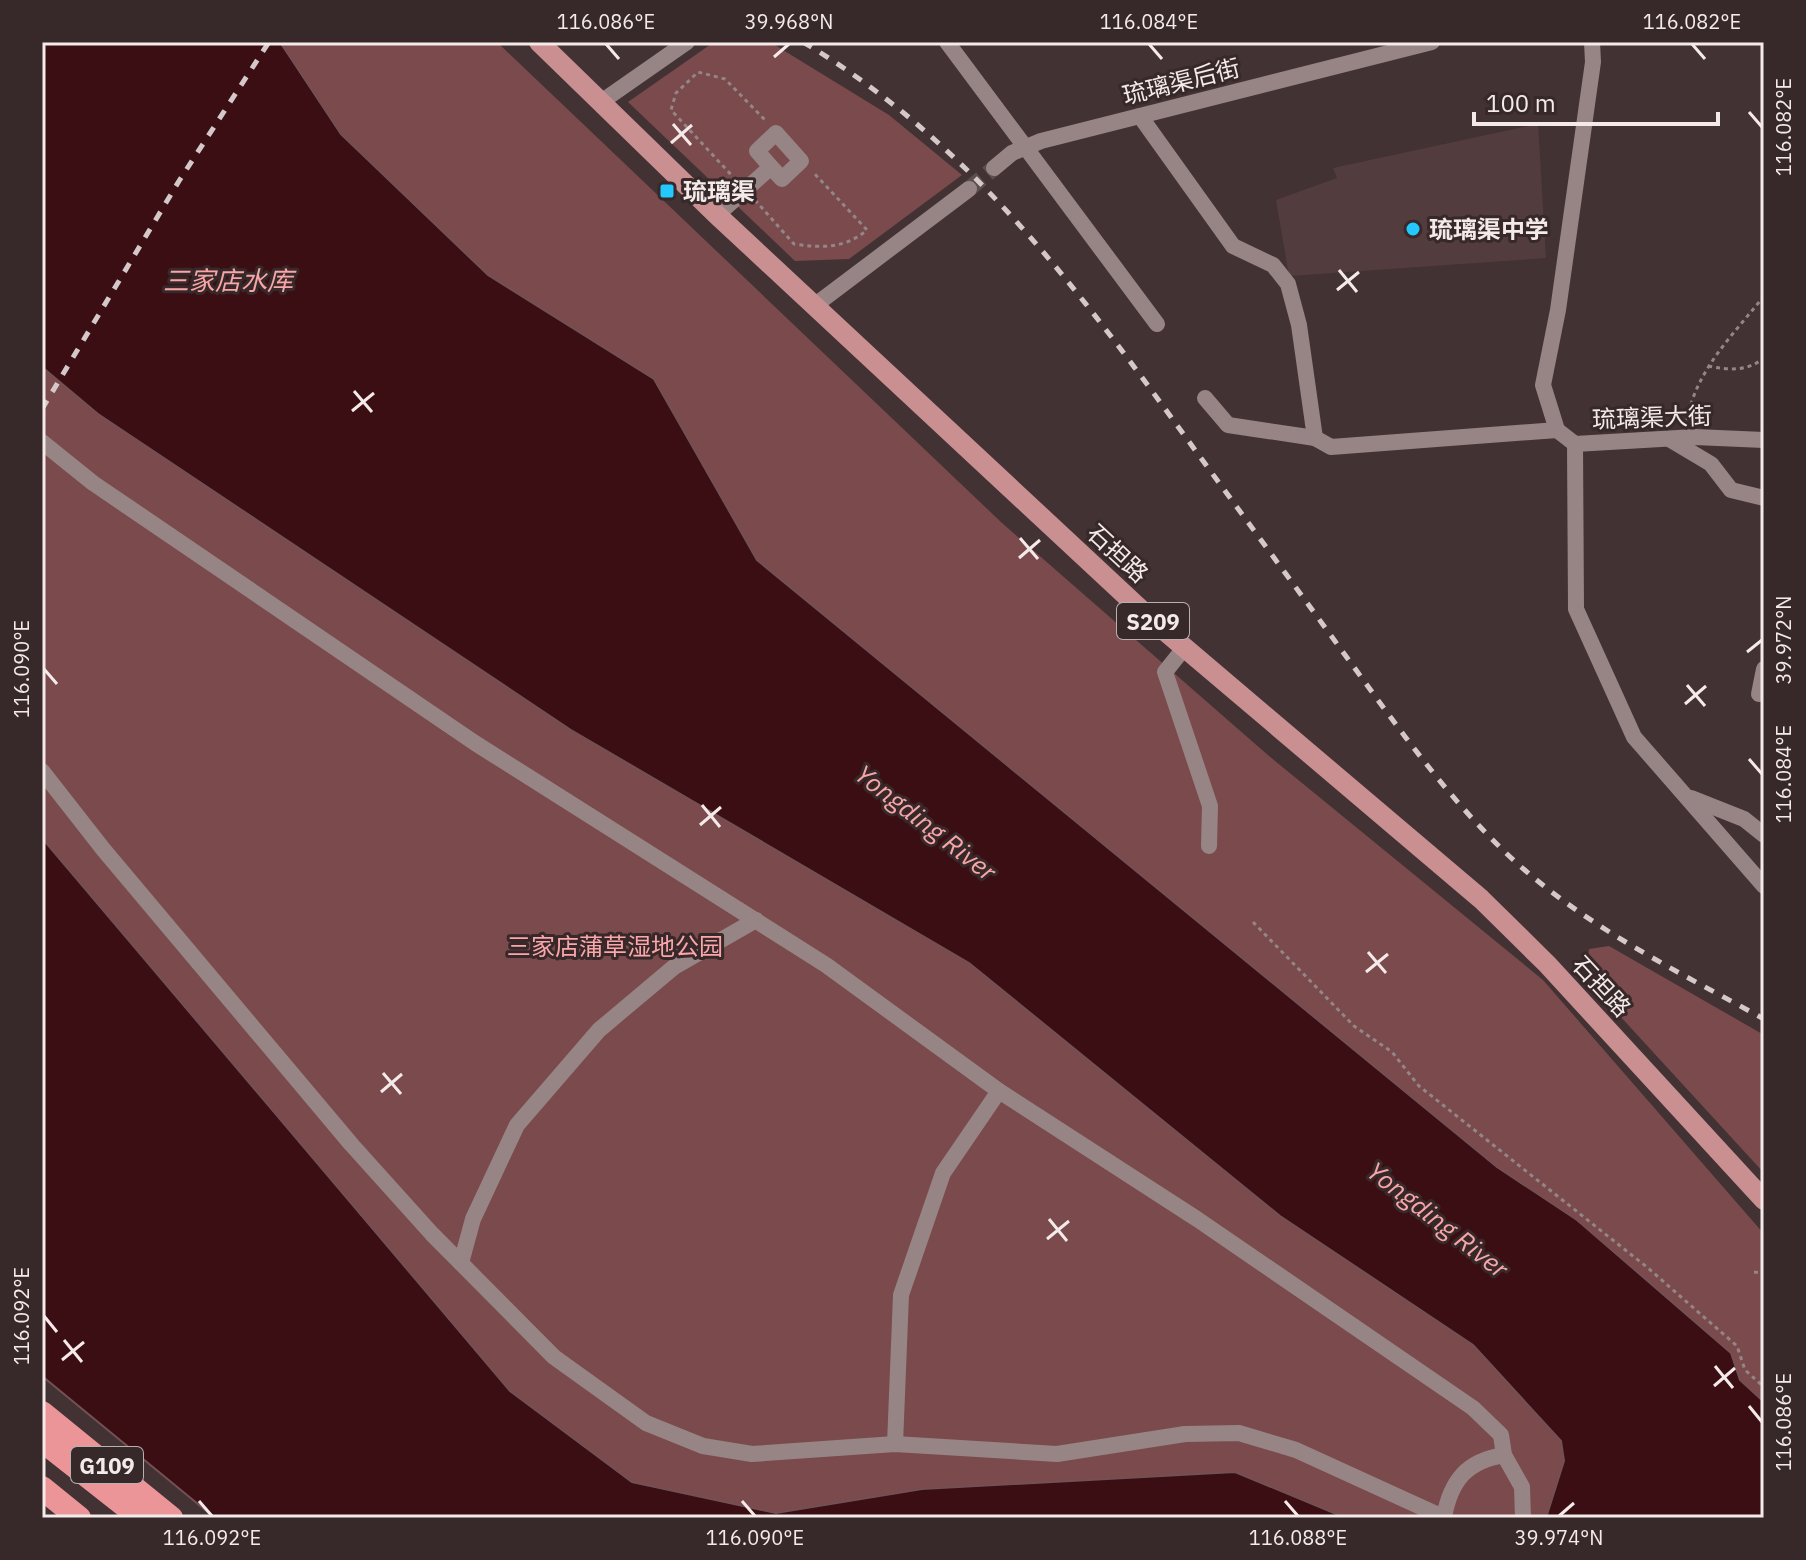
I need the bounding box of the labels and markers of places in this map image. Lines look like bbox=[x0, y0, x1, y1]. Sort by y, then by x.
place label: 琉璃渠 bbox=[683, 175, 755, 207]
marker: 琉璃渠 bbox=[658, 182, 676, 200]
place label: 琉璃渠中学 bbox=[1429, 213, 1549, 245]
marker: 琉璃渠中学 bbox=[1404, 220, 1422, 238]

